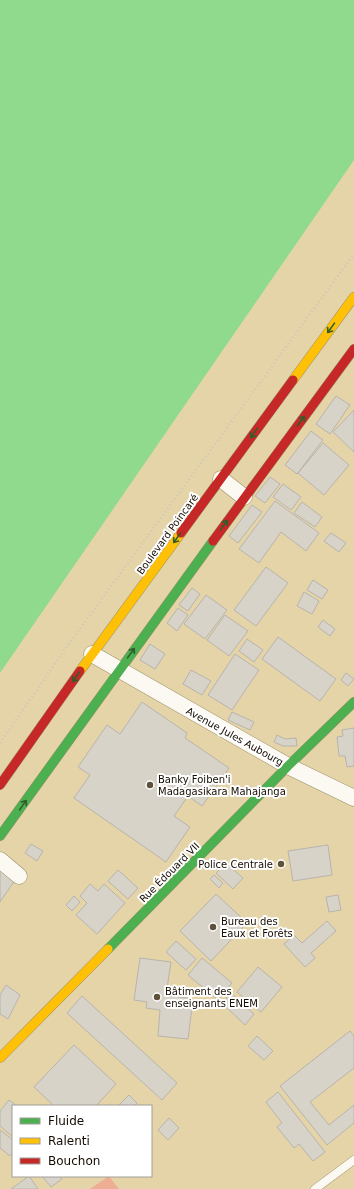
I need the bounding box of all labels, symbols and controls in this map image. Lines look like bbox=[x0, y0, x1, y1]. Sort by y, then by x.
one-way arrow bbox=[327, 323, 335, 334]
one-way arrow bbox=[296, 415, 305, 426]
one-way arrow bbox=[250, 428, 258, 439]
street label: Boulevard Poincaré bbox=[135, 492, 200, 576]
one-way arrow bbox=[219, 520, 228, 531]
one-way arrow bbox=[173, 533, 182, 544]
one-way arrow bbox=[126, 648, 135, 659]
one-way arrow bbox=[72, 672, 80, 683]
street label: Avenue Jules Aubourg bbox=[184, 705, 285, 768]
place label: Banky Foiben'i Madagasikara Mahajanga bbox=[158, 774, 286, 797]
marker: Banky Foiben'i Madagasikara Mahajanga bbox=[145, 780, 155, 790]
one-way arrow bbox=[19, 799, 27, 810]
street label: Rue Édouard VII bbox=[137, 840, 201, 904]
place label: Police Centrale bbox=[198, 859, 273, 870]
marker: Police Centrale bbox=[276, 859, 286, 869]
place label: Bureau des Eaux et Forêts bbox=[221, 916, 293, 939]
marker: Bureau des Eaux et Forêts bbox=[208, 922, 218, 932]
place label: Bâtiment des enseignants ENEM bbox=[165, 986, 258, 1009]
marker: Bâtiment des enseignants ENEM bbox=[152, 992, 162, 1002]
legend bbox=[12, 1105, 152, 1177]
text: Fluide bbox=[48, 1114, 84, 1128]
text: Ralenti bbox=[48, 1134, 90, 1148]
text: Bouchon bbox=[48, 1154, 100, 1168]

